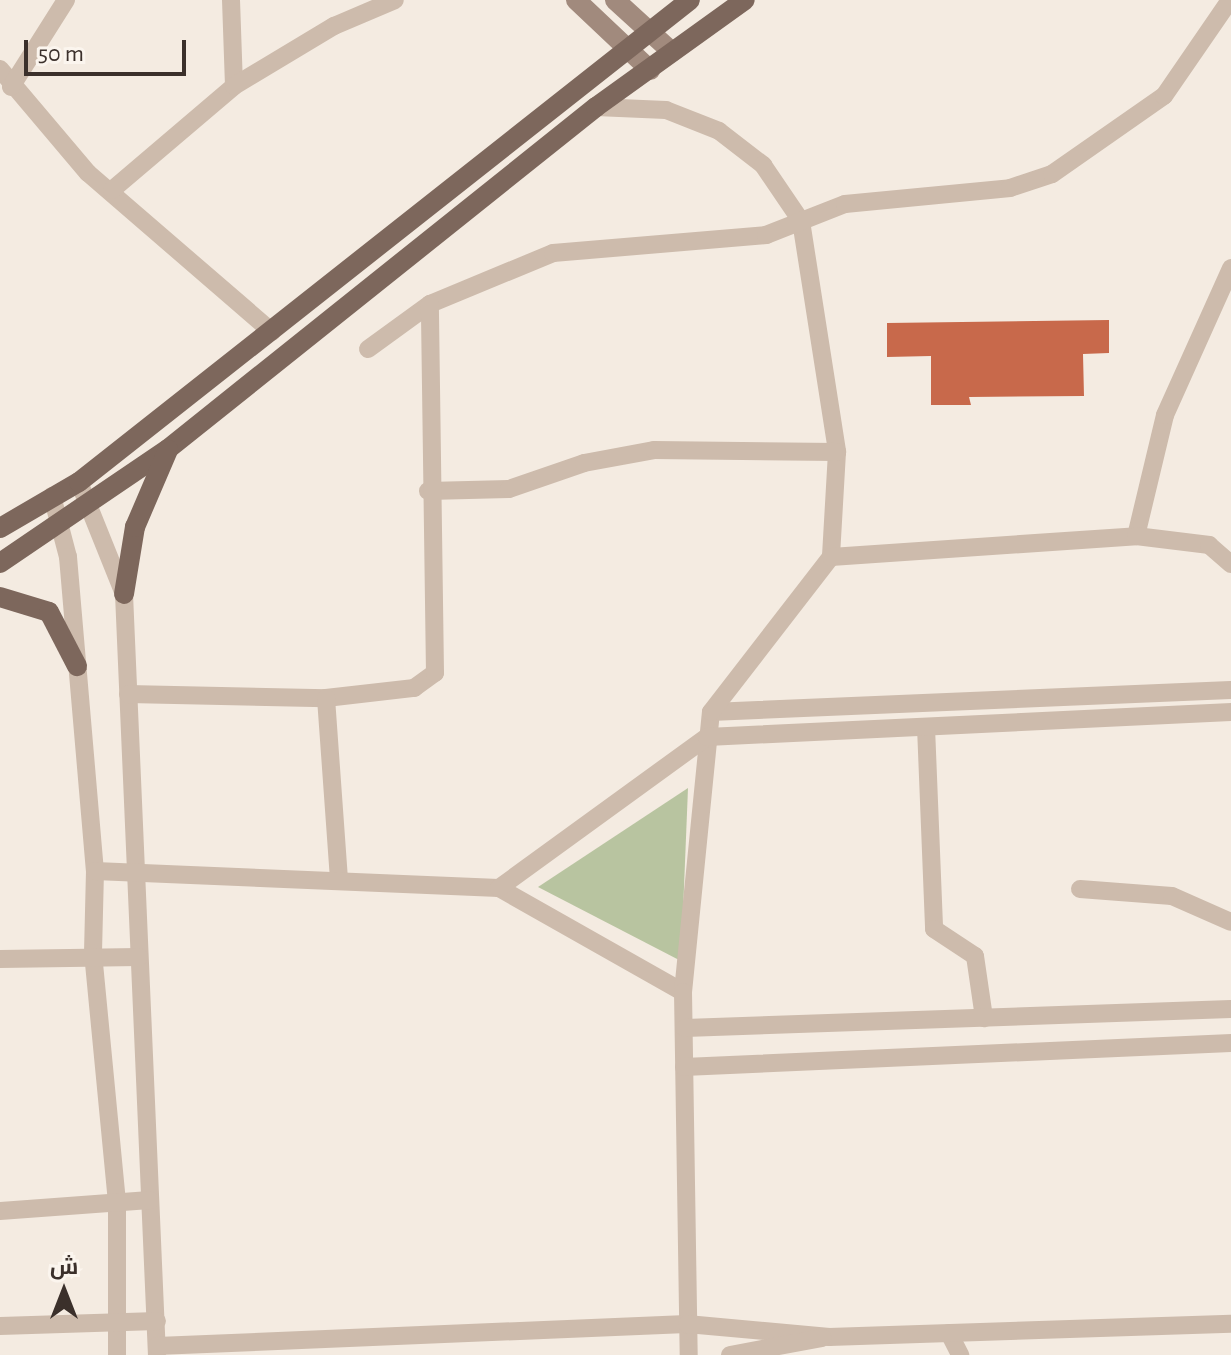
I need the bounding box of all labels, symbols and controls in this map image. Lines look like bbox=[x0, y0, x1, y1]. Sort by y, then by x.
scale bar bbox=[28, 24, 190, 74]
text: 50 m bbox=[38, 42, 84, 66]
north arrow bbox=[24, 1251, 104, 1331]
text: ش bbox=[50, 1256, 78, 1278]

